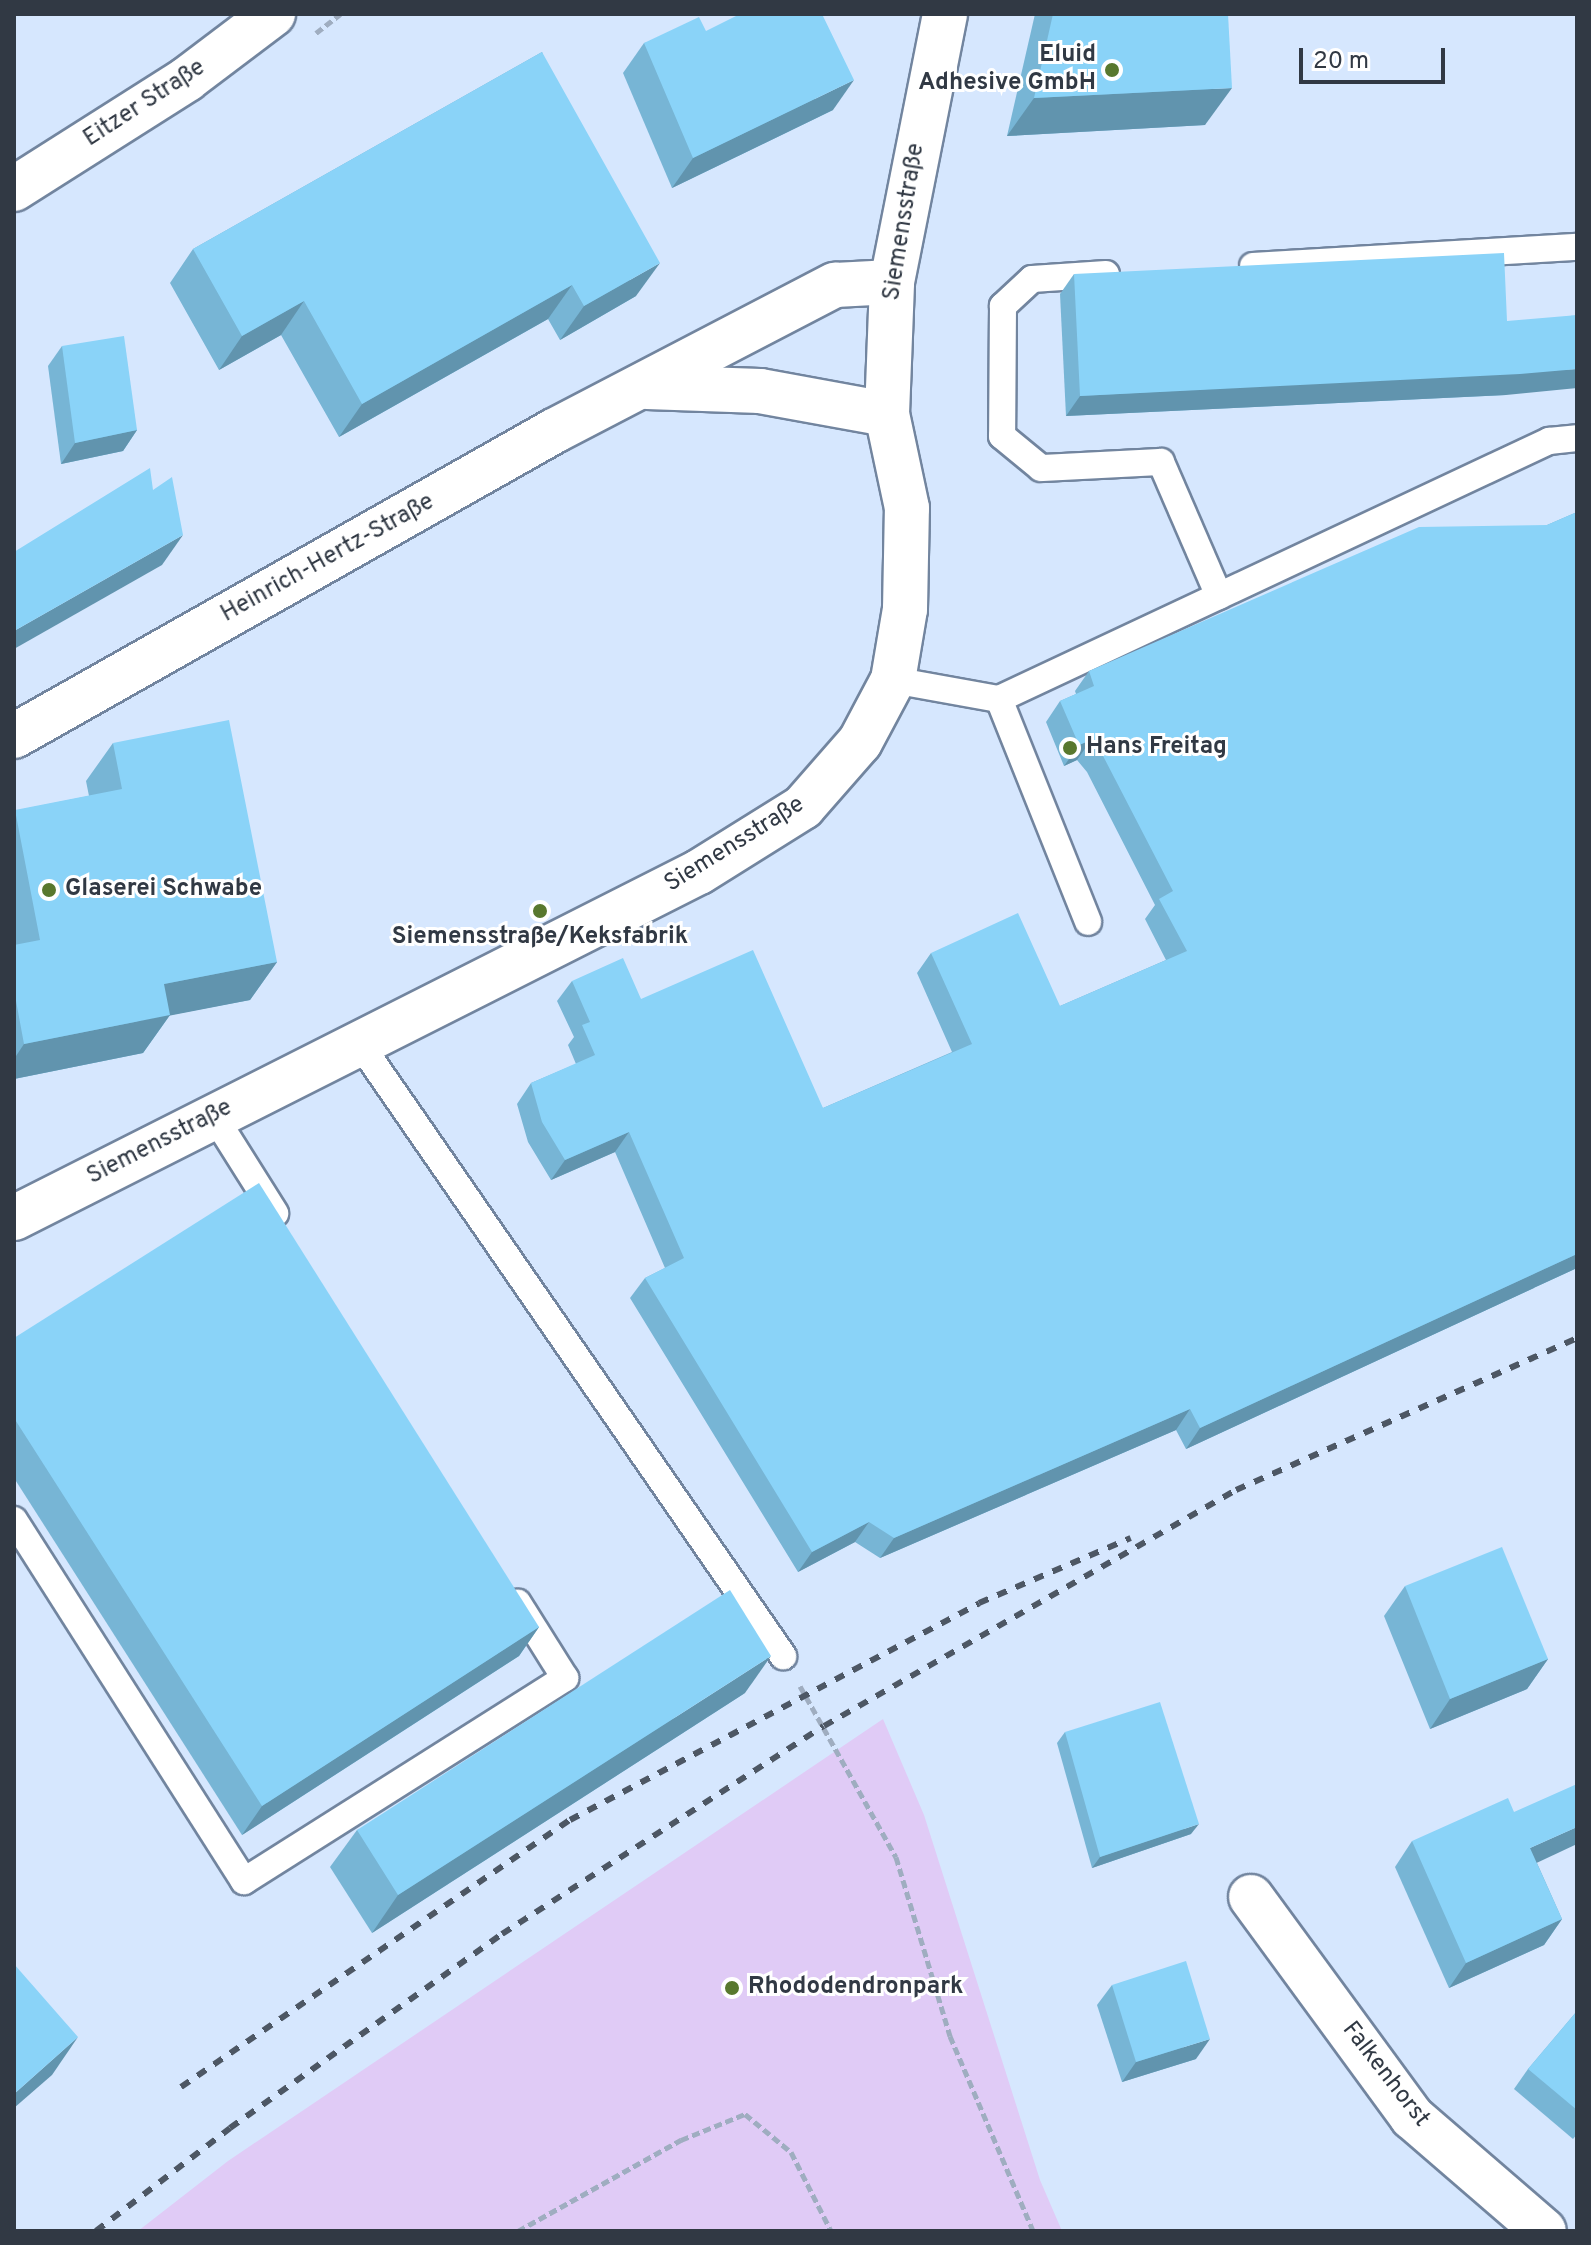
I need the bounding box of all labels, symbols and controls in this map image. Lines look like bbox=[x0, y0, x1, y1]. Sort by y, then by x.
scale bar bbox=[1303, 32, 1449, 82]
place label: Eluid Adhesive GmbH bbox=[918, 42, 1096, 98]
text: 20 m bbox=[1313, 47, 1369, 77]
street label: Eitzer Straße bbox=[79, 54, 211, 154]
marker: Eluid Adhesive GmbH bbox=[1103, 61, 1121, 79]
street label: Siemensstraße bbox=[878, 141, 932, 303]
street label: Heinrich-Hertz-Straße bbox=[216, 488, 440, 630]
place label: Hans Freitag bbox=[1086, 734, 1227, 762]
marker: Hans Freitag bbox=[1061, 739, 1079, 757]
street label: Siemensstraße bbox=[660, 791, 810, 899]
place label: Glaserei Schwabe bbox=[65, 876, 262, 904]
marker: Glaserei Schwabe bbox=[40, 881, 58, 899]
marker: Siemensstraße/Keksfabrik bbox=[531, 902, 549, 920]
place label: Siemensstraße/Keksfabrik bbox=[392, 924, 688, 952]
street label: Siemensstraße bbox=[83, 1094, 237, 1192]
place label: Rhododendronpark bbox=[748, 1974, 964, 2002]
marker: Rhododendronpark bbox=[723, 1979, 741, 1997]
street label: Falkenhorst bbox=[1335, 2017, 1435, 2133]

